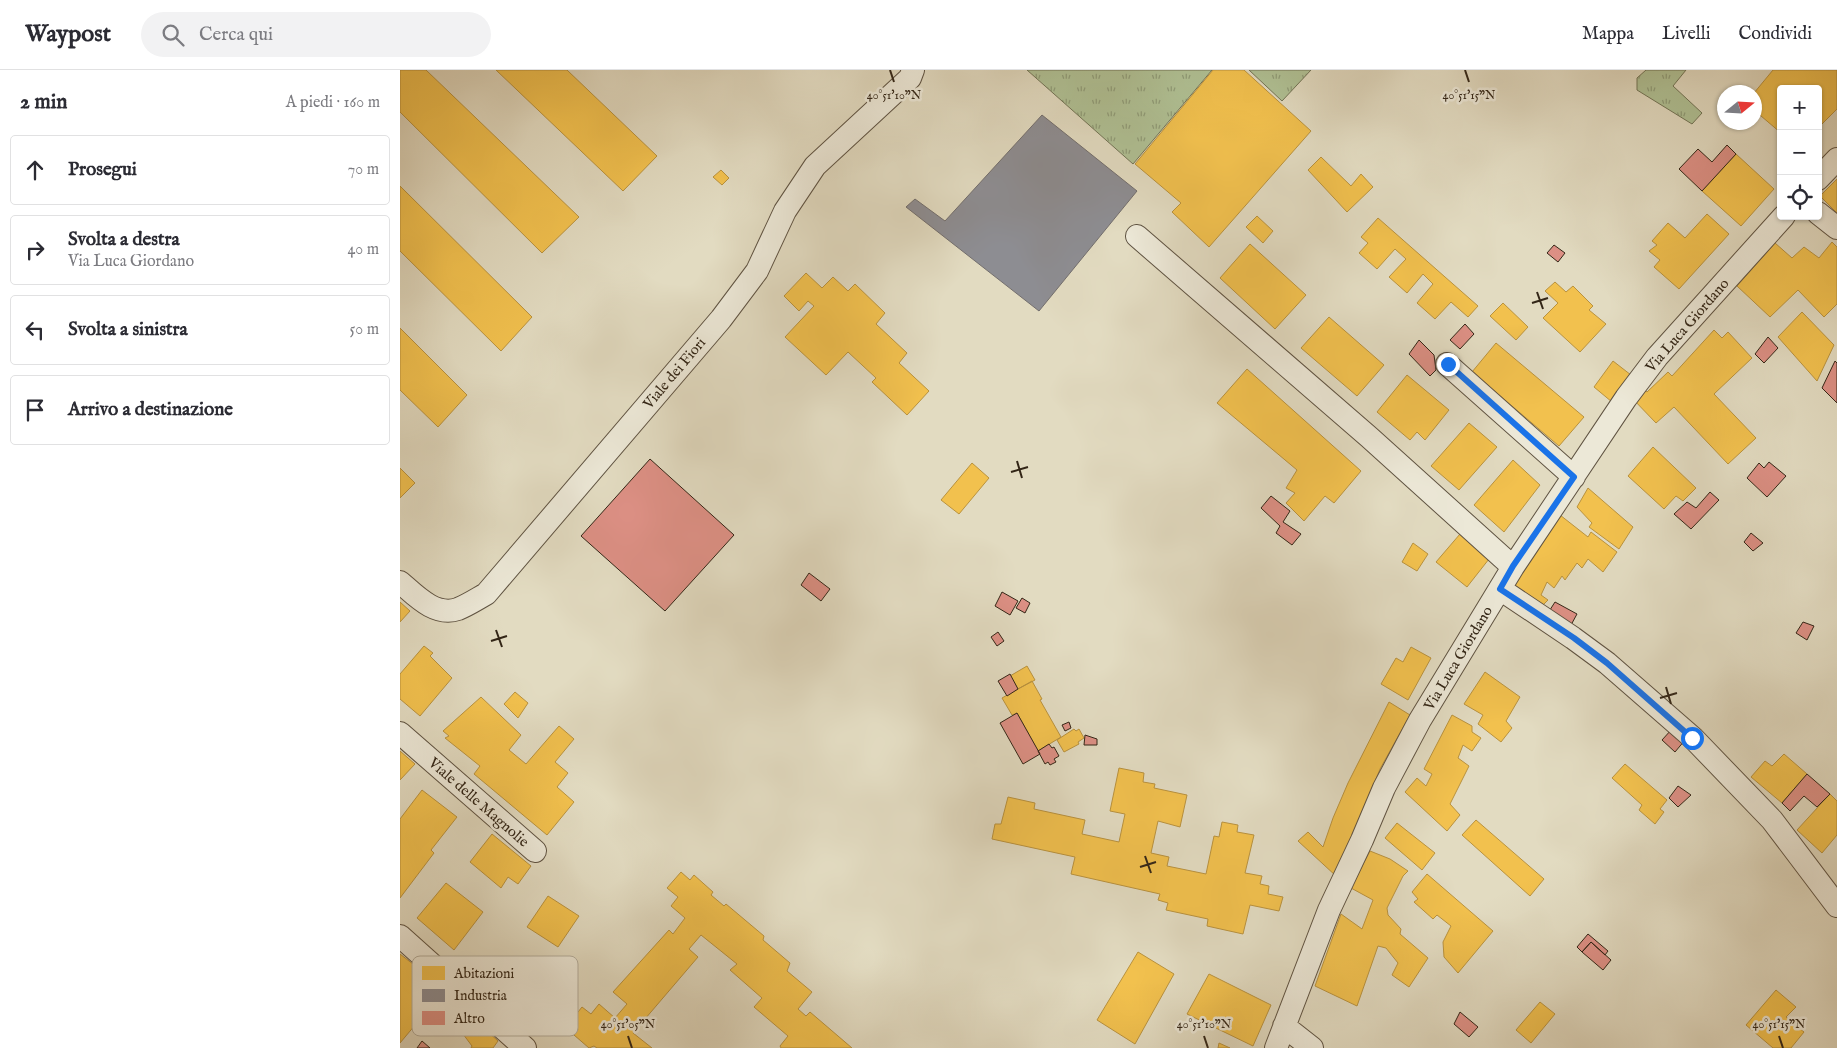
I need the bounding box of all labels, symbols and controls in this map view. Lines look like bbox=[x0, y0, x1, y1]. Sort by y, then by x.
search box bbox=[141, 12, 491, 57]
text: Waypost bbox=[25, 19, 111, 50]
icon: search bbox=[159, 21, 187, 49]
text: Cerca qui bbox=[199, 23, 273, 47]
text: Mappa bbox=[1582, 23, 1634, 46]
text: Livelli bbox=[1662, 23, 1710, 46]
text: Condividi bbox=[1738, 23, 1812, 46]
north arrow bbox=[1717, 85, 1762, 130]
map controls bbox=[1777, 85, 1822, 220]
button: + bbox=[1777, 85, 1822, 130]
text: 40°51'10"N bbox=[867, 88, 922, 103]
text: 40°51'15"N bbox=[1443, 88, 1496, 103]
text: 2 min bbox=[20, 89, 67, 116]
text: A piedi · 160 m bbox=[286, 93, 380, 113]
button: − bbox=[1777, 130, 1822, 175]
icon: ahead bbox=[21, 156, 49, 184]
text: Prosegui bbox=[68, 158, 137, 182]
text: 70 m bbox=[348, 160, 379, 180]
button: locate bbox=[1777, 175, 1822, 220]
text: Svolta a destra bbox=[68, 228, 180, 252]
icon: right bbox=[21, 236, 49, 264]
text: 40 m bbox=[347, 240, 379, 260]
text: Via Luca Giordano bbox=[68, 252, 194, 272]
street label: Via Luca Giordano bbox=[1641, 274, 1733, 377]
icon: left bbox=[21, 316, 49, 344]
text: Svolta a sinistra bbox=[68, 318, 188, 342]
text: 50 m bbox=[350, 320, 379, 340]
street label: Viale dei Fiori bbox=[638, 334, 710, 414]
route end bbox=[1437, 353, 1460, 376]
icon: arrive bbox=[21, 396, 49, 424]
text: Arrivo a destinazione bbox=[68, 398, 233, 422]
street label: Via Luca Giordano bbox=[1419, 603, 1497, 715]
route start bbox=[1681, 727, 1704, 750]
street label: Viale delle Magnolie bbox=[424, 753, 533, 851]
legend bbox=[412, 956, 578, 1036]
text: Abitazioni bbox=[453, 965, 515, 983]
text: Industria bbox=[454, 987, 508, 1005]
text: Altro bbox=[453, 1010, 485, 1028]
text: 40°51'05"N bbox=[601, 1017, 656, 1032]
text: 40°51'10"N bbox=[1177, 1017, 1232, 1032]
text: 40°51'15"N bbox=[1753, 1017, 1806, 1032]

